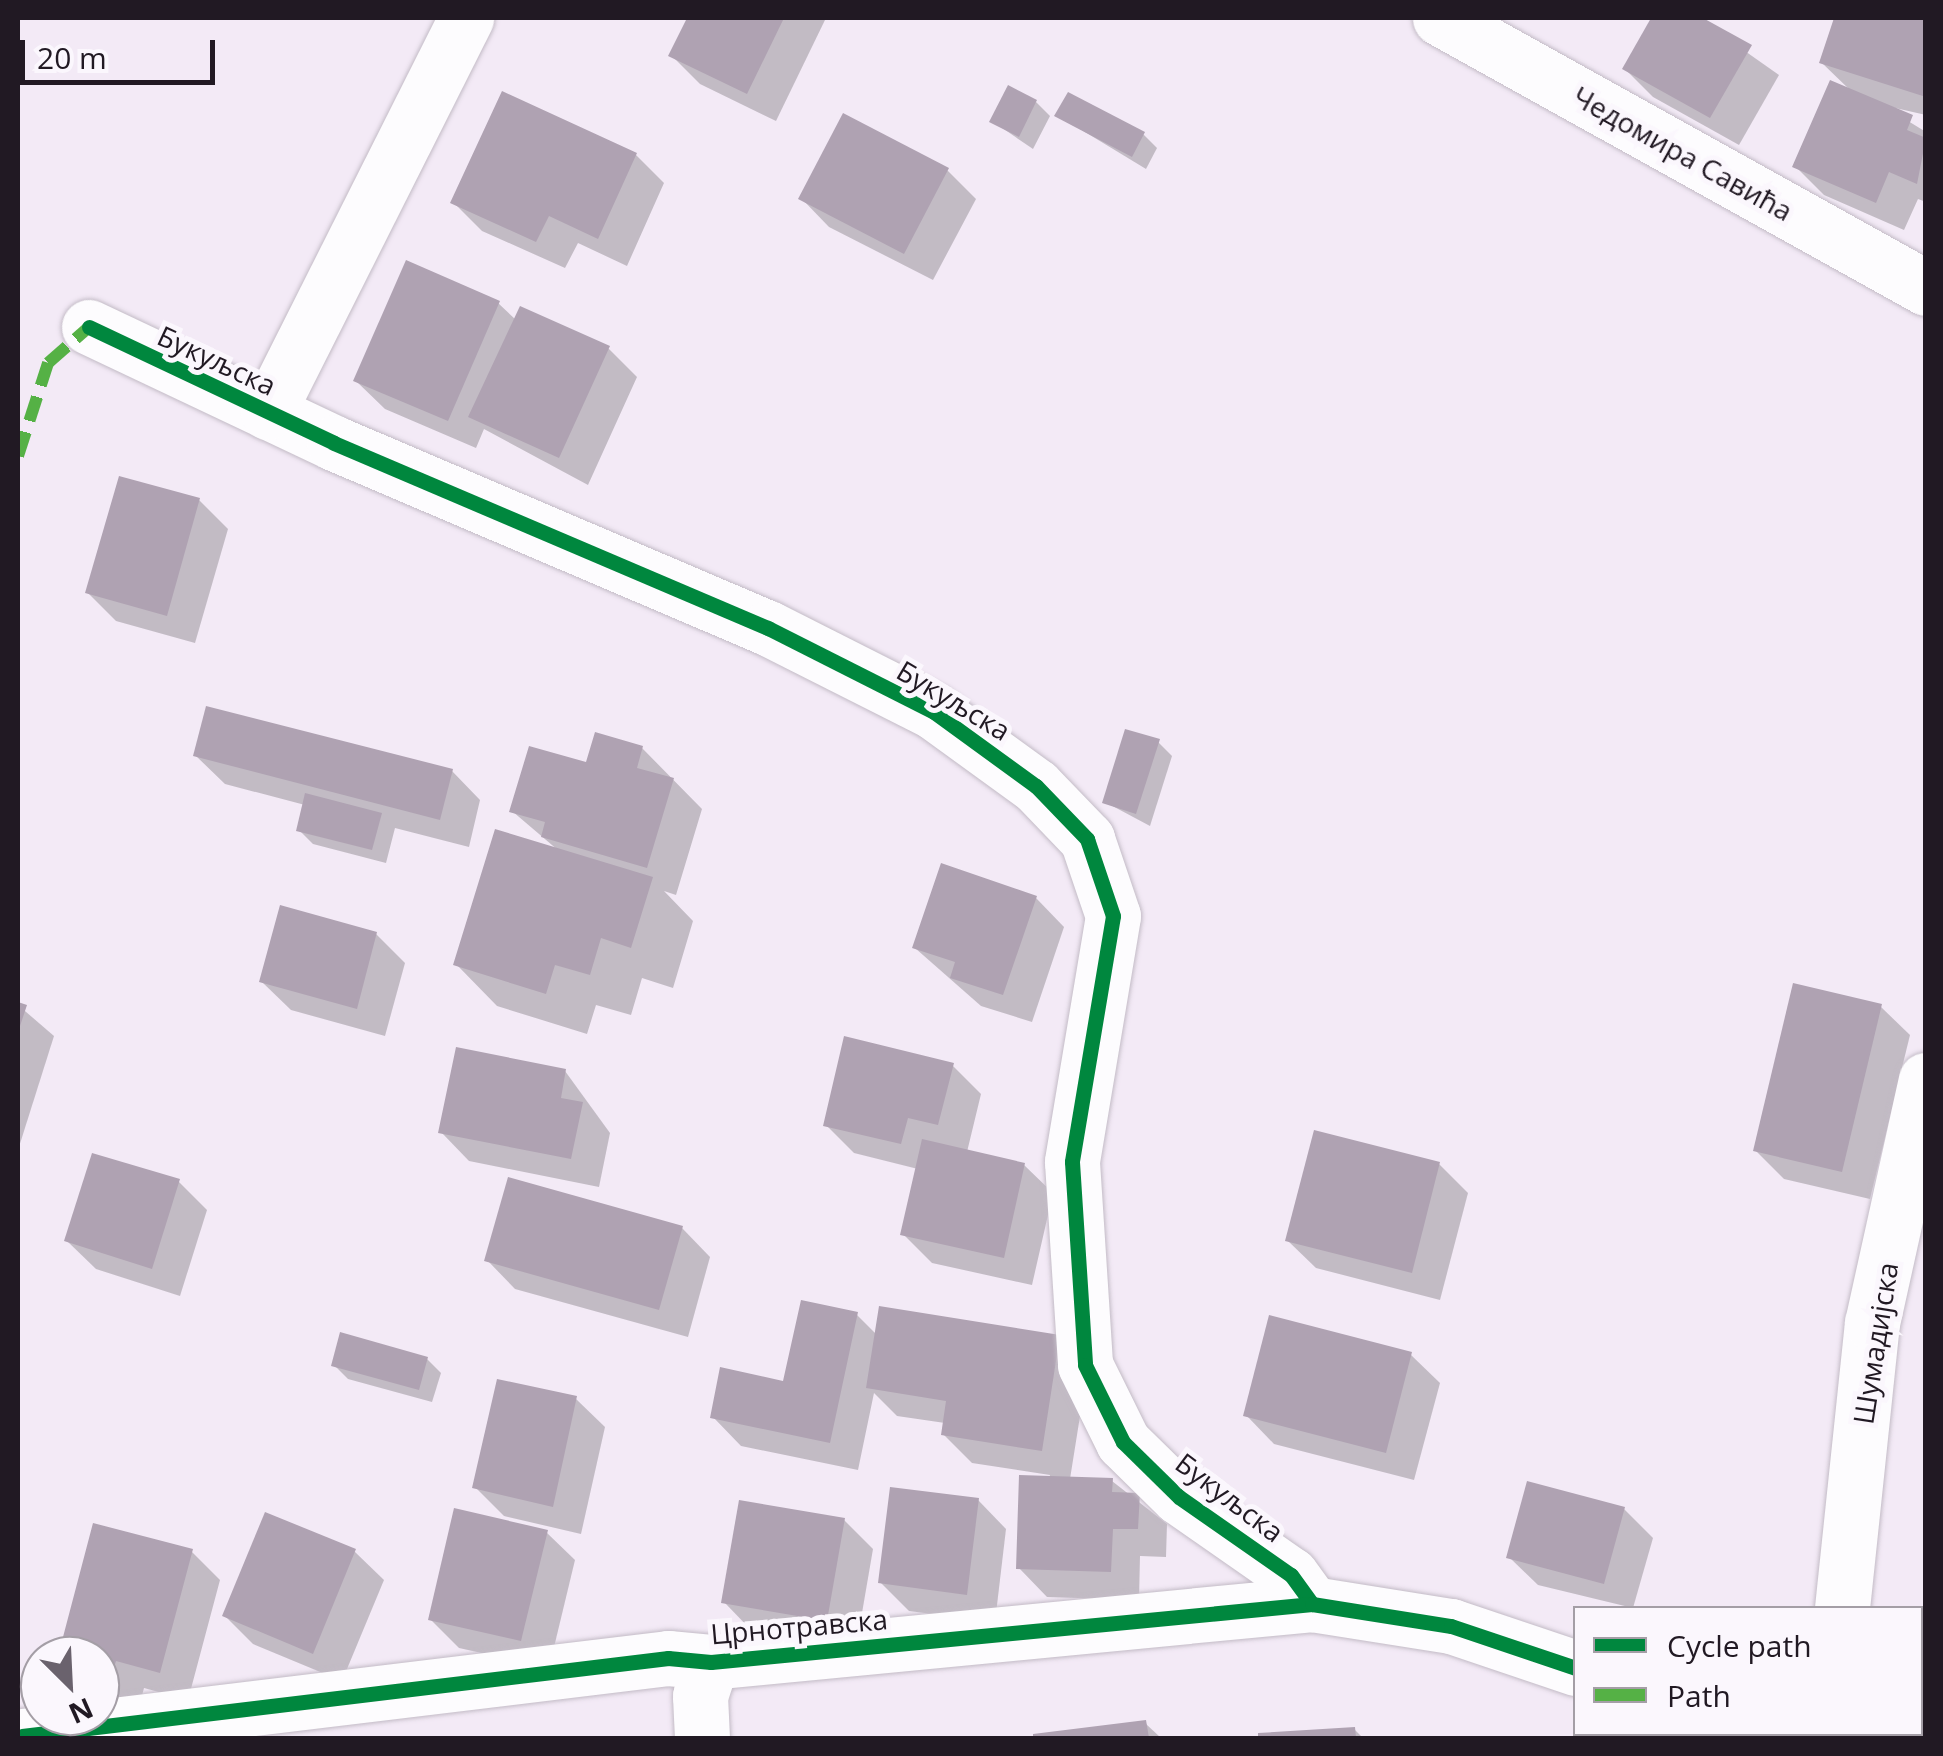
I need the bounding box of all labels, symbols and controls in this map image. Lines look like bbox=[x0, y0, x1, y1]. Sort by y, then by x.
scale bar bbox=[25, 20, 220, 82]
text: 20 m bbox=[37, 37, 107, 78]
street label: Чедомира Савића bbox=[1567, 79, 1799, 227]
street label: Букуљска bbox=[153, 318, 281, 402]
street label: Букуљска bbox=[891, 653, 1017, 747]
street label: Шумадијска bbox=[1846, 1260, 1904, 1426]
street label: Букуљска bbox=[1169, 1445, 1291, 1549]
street label: Црнотравска bbox=[709, 1602, 889, 1650]
legend bbox=[1573, 1606, 1923, 1736]
text: Cycle path bbox=[1667, 1625, 1812, 1666]
north arrow bbox=[20, 1636, 120, 1736]
text: Path bbox=[1667, 1675, 1731, 1716]
text: N bbox=[63, 1690, 100, 1734]

